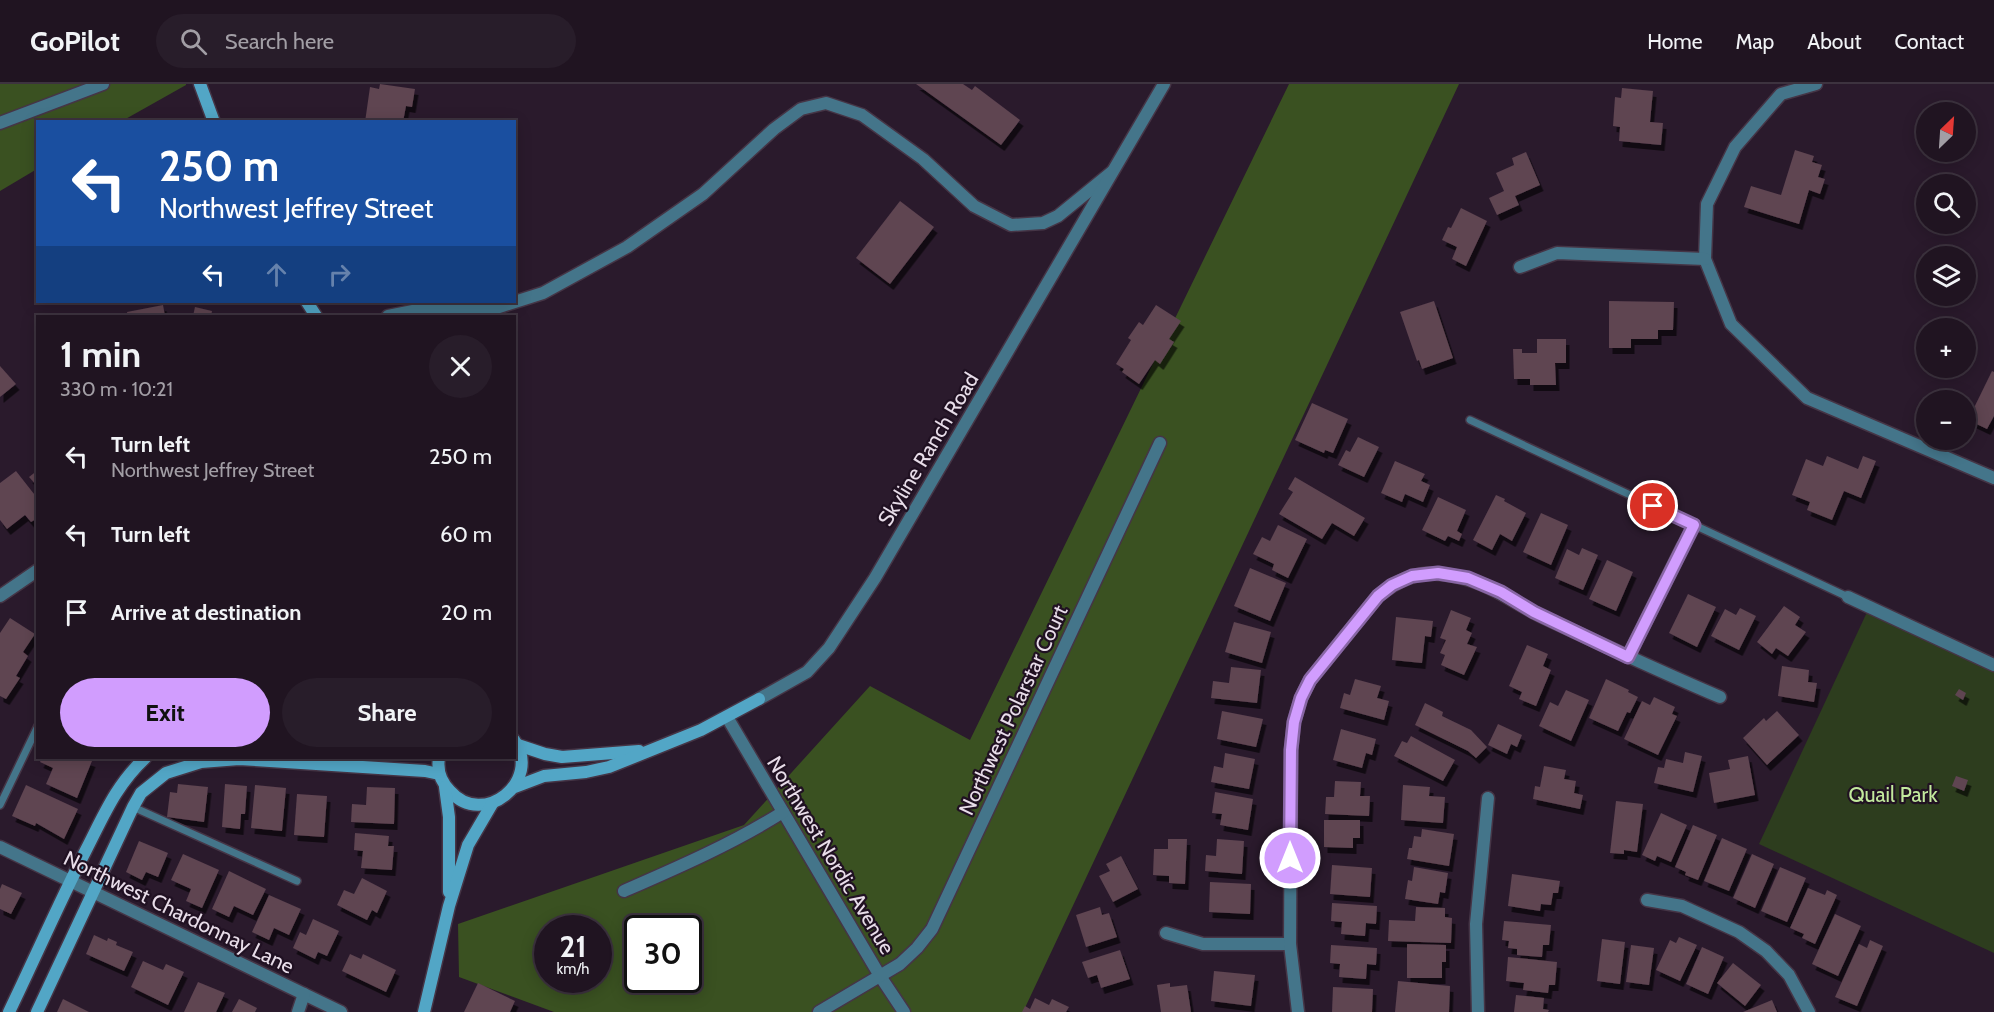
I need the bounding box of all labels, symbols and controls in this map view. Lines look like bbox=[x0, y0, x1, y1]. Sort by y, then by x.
search box bbox=[156, 14, 576, 68]
text: GoPilot bbox=[30, 24, 120, 58]
icon: search bbox=[177, 25, 210, 58]
text: Search here bbox=[225, 28, 334, 55]
text: Home bbox=[1647, 29, 1703, 54]
text: Map bbox=[1736, 29, 1774, 54]
text: About bbox=[1807, 29, 1861, 54]
text: Contact bbox=[1894, 29, 1964, 54]
north arrow bbox=[1916, 102, 1976, 162]
map controls bbox=[1916, 102, 1976, 450]
text: 250 m bbox=[159, 140, 279, 192]
icon: left bbox=[60, 144, 138, 222]
button: search bbox=[1916, 174, 1976, 234]
text: Northwest Jeffrey Street bbox=[159, 192, 433, 225]
button: layers bbox=[1916, 246, 1976, 306]
icon: left bbox=[197, 258, 230, 291]
icon: ahead bbox=[260, 258, 293, 291]
icon: right bbox=[323, 258, 356, 291]
button: + bbox=[1916, 318, 1976, 378]
text: 1 min bbox=[60, 332, 141, 376]
button: close bbox=[429, 335, 492, 398]
street label: Skyline Ranch Road bbox=[872, 368, 984, 530]
text: 330 m · 10:21 bbox=[60, 377, 173, 401]
button: − bbox=[1916, 390, 1976, 450]
text: Turn left bbox=[111, 431, 190, 458]
icon: left bbox=[60, 440, 93, 473]
text: 250 m bbox=[429, 443, 492, 470]
text: Northwest Jeffrey Street bbox=[111, 458, 314, 482]
pin bbox=[1627, 480, 1678, 531]
icon: arrive bbox=[1636, 489, 1669, 522]
icon: left bbox=[60, 518, 93, 551]
text: Turn left bbox=[111, 521, 190, 548]
text: 60 m bbox=[440, 521, 492, 548]
icon: arrive bbox=[60, 596, 93, 629]
text: Arrive at destination bbox=[111, 599, 301, 626]
text: 20 m bbox=[441, 599, 492, 626]
street label: Northwest Polarstar Court bbox=[953, 601, 1073, 819]
button: Exit bbox=[60, 678, 270, 747]
button: Share bbox=[282, 678, 492, 747]
street label: Northwest Nordic Avenue bbox=[762, 751, 900, 959]
park label: Quail Park bbox=[1848, 782, 1938, 807]
position arrow bbox=[1258, 826, 1322, 890]
street label: Northwest Chardonnay Lane bbox=[60, 845, 298, 979]
speed limit sign: 30 bbox=[624, 915, 702, 993]
text: 21 bbox=[560, 928, 586, 965]
text: km/h bbox=[557, 960, 589, 978]

